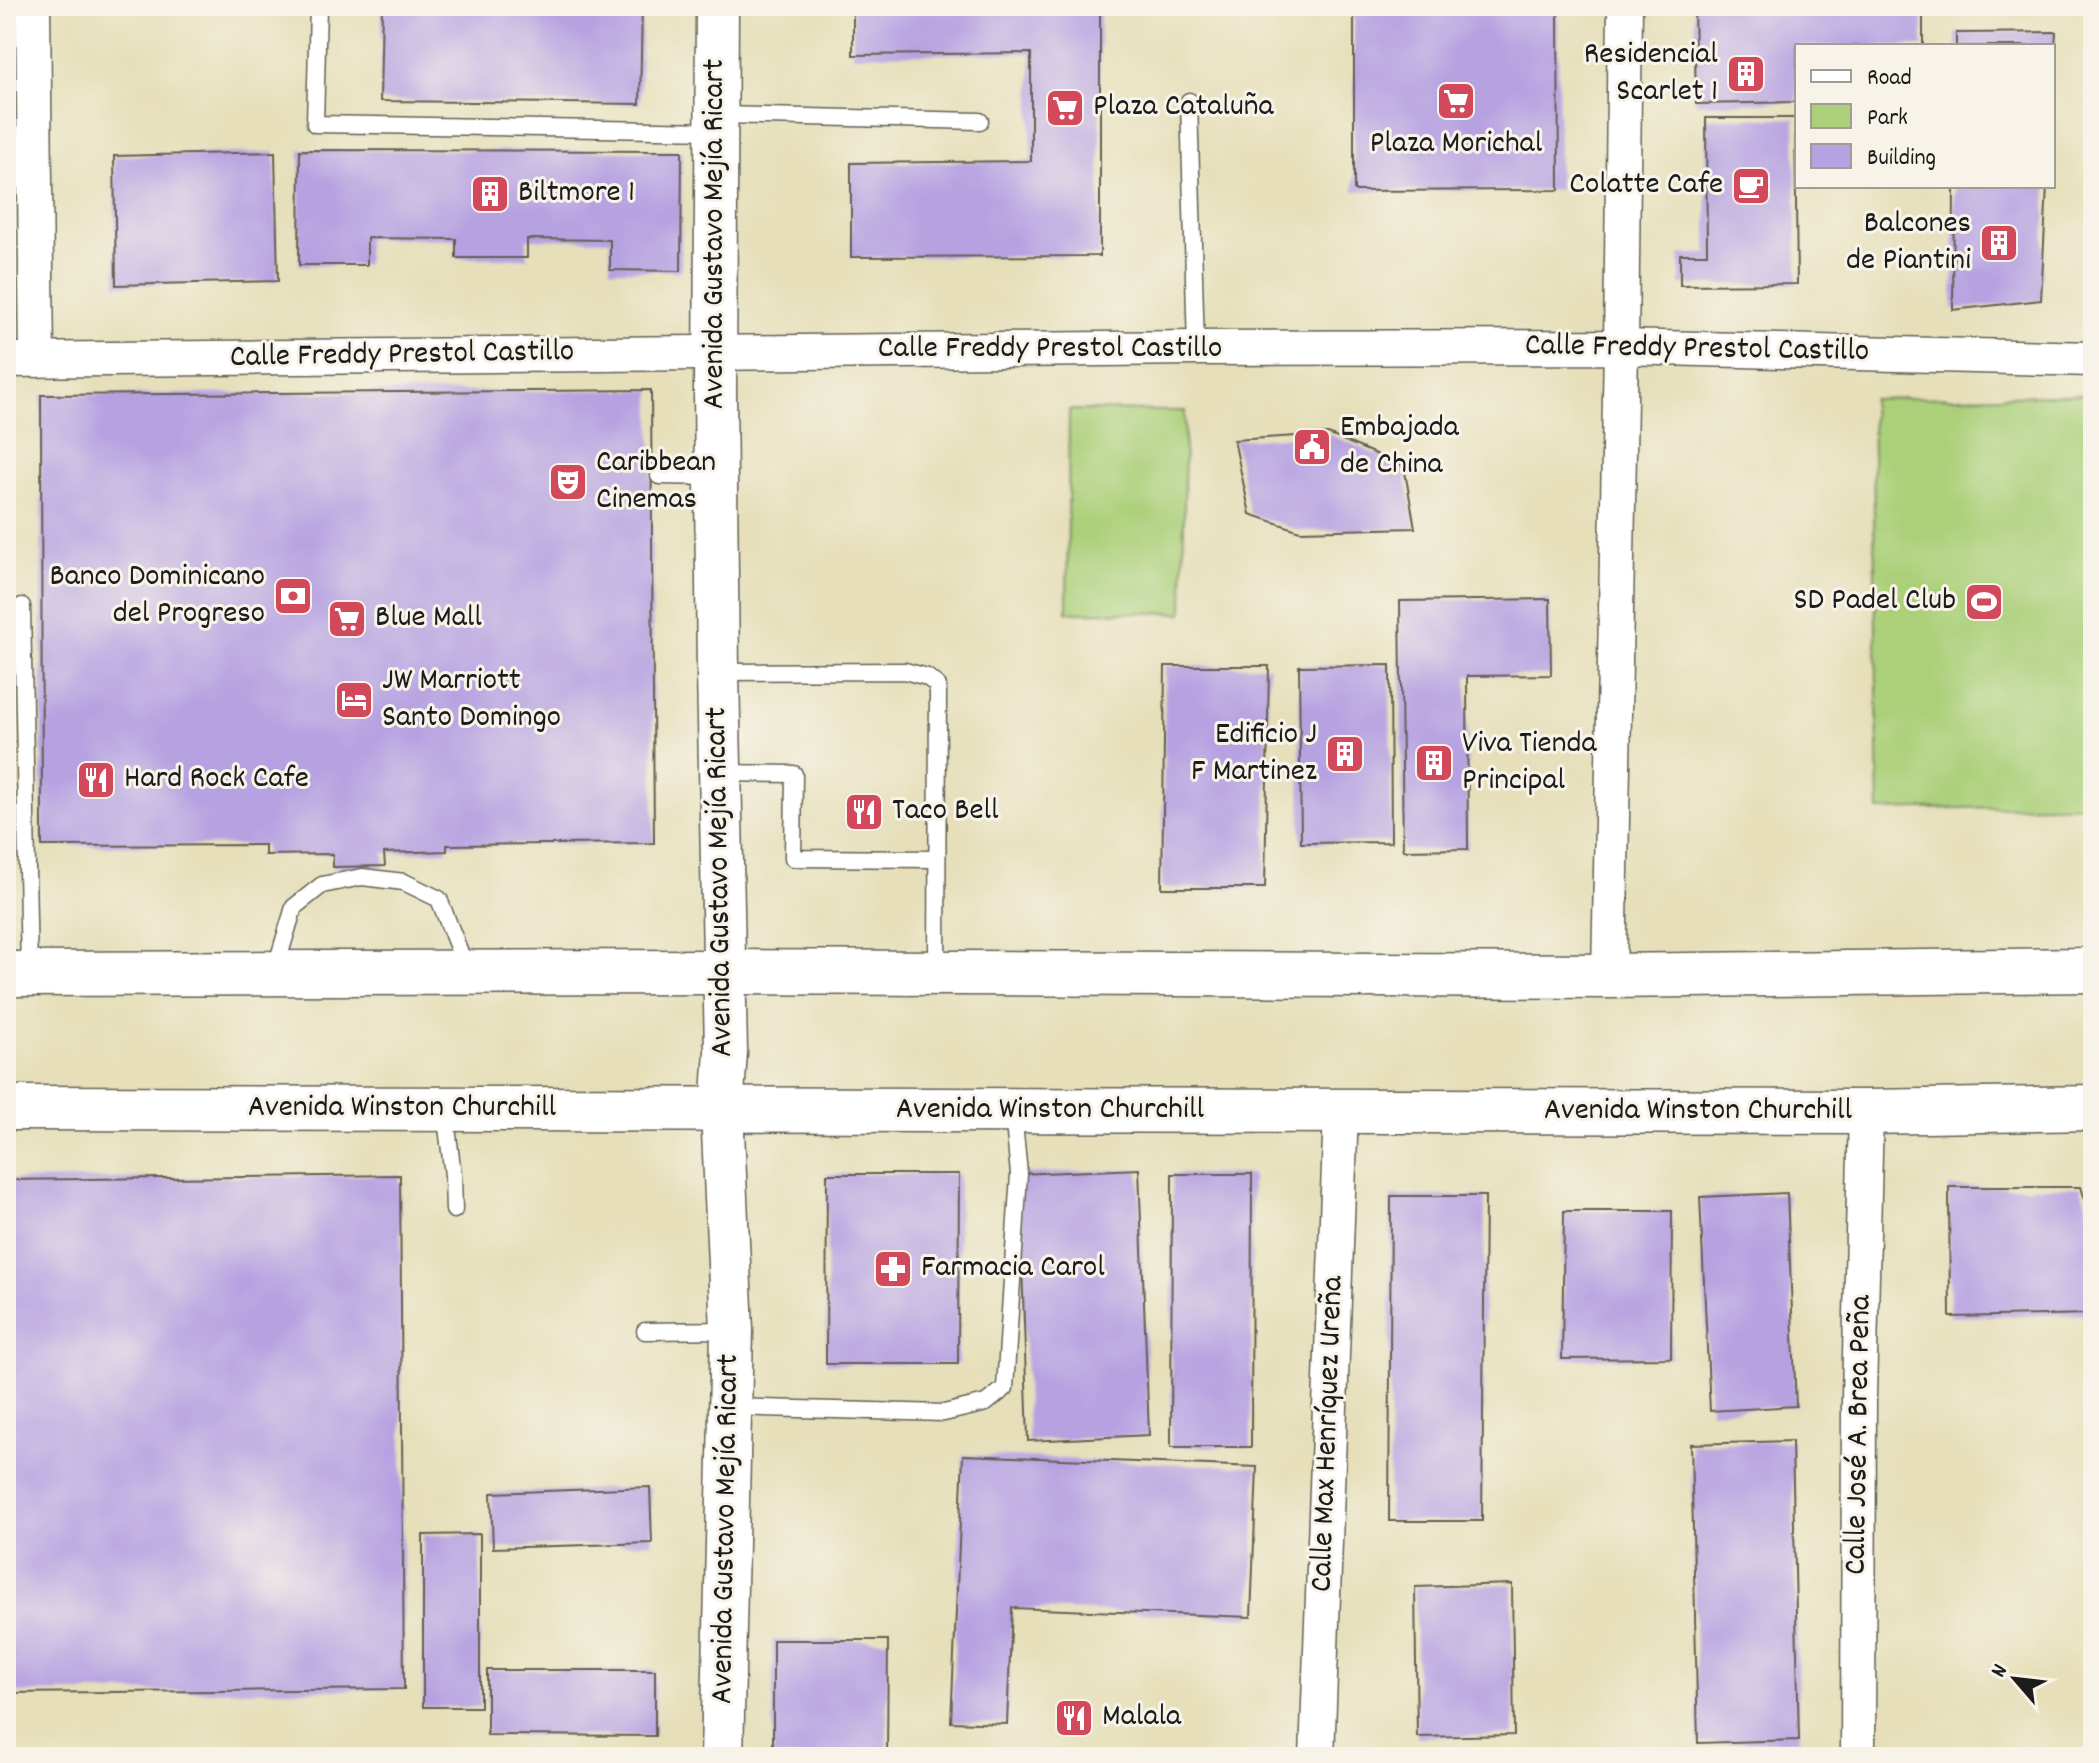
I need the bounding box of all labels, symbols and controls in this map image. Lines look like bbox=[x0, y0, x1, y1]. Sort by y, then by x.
place label: Residencial Scarlet 1 bbox=[1584, 33, 1718, 116]
legend bbox=[1795, 44, 2055, 188]
building icon: Residencial Scarlet 1 bbox=[1725, 53, 1767, 95]
street label: Avenida Gustavo Mejía Ricart bbox=[693, 59, 739, 409]
text: Road bbox=[1867, 62, 1912, 96]
supermarket icon: Plaza Morichal bbox=[1435, 80, 1477, 122]
place label: Plaza Cataluña bbox=[1093, 85, 1274, 131]
supermarket icon: Plaza Cataluña bbox=[1044, 87, 1086, 129]
text: Park bbox=[1867, 102, 1908, 136]
place label: Plaza Morichal bbox=[1370, 122, 1543, 168]
text: Building bbox=[1867, 142, 1936, 176]
place label: Colatte Cafe bbox=[1569, 163, 1723, 209]
cafe icon: Colatte Cafe bbox=[1730, 165, 1772, 207]
place label: Biltmore 1 bbox=[518, 171, 635, 217]
building icon: Biltmore 1 bbox=[469, 173, 511, 215]
place label: Balcones de Piantini bbox=[1846, 202, 1971, 285]
building icon: Balcones de Piantini bbox=[1978, 222, 2020, 264]
street label: Calle Freddy Prestol Castillo bbox=[1524, 324, 1870, 376]
street label: Calle Freddy Prestol Castillo bbox=[878, 327, 1222, 373]
street label: Calle Freddy Prestol Castillo bbox=[229, 330, 575, 382]
place label: Embajada de China bbox=[1340, 406, 1460, 489]
public building icon: Embajada de China bbox=[1291, 426, 1333, 468]
place label: Caribbean Cinemas bbox=[596, 441, 716, 524]
theatre icon: Caribbean Cinemas bbox=[547, 461, 589, 503]
place label: Banco Dominicano del Progreso bbox=[49, 555, 265, 638]
bank icon: Banco Dominicano del Progreso bbox=[272, 575, 314, 617]
place label: SD Padel Club bbox=[1793, 579, 1956, 625]
sports icon: SD Padel Club bbox=[1963, 581, 2005, 623]
place label: Blue Mall bbox=[375, 596, 482, 642]
supermarket icon: Blue Mall bbox=[326, 598, 368, 640]
place label: JW Marriott Santo Domingo bbox=[382, 659, 561, 742]
hotel icon: JW Marriott Santo Domingo bbox=[333, 679, 375, 721]
street label: Avenida Gustavo Mejía Ricart bbox=[695, 706, 747, 1058]
place label: Edificio J F Martinez bbox=[1191, 713, 1317, 796]
place label: Viva Tienda Principal bbox=[1462, 722, 1597, 805]
building icon: Edificio J F Martinez bbox=[1324, 733, 1366, 775]
building icon: Viva Tienda Principal bbox=[1413, 742, 1455, 784]
place label: Hard Rock Cafe bbox=[124, 757, 309, 803]
restaurant icon: Hard Rock Cafe bbox=[75, 759, 117, 801]
place label: Taco Bell bbox=[892, 789, 999, 835]
restaurant icon: Taco Bell bbox=[843, 791, 885, 833]
street label: Avenida Winston Churchill bbox=[248, 1086, 557, 1132]
street label: Avenida Winston Churchill bbox=[896, 1088, 1205, 1134]
street label: Avenida Winston Churchill bbox=[1544, 1089, 1853, 1135]
place label: Farmacia Carol bbox=[921, 1246, 1105, 1292]
pharmacy icon: Farmacia Carol bbox=[872, 1248, 914, 1290]
street label: Calle Max Henríquez Ureña bbox=[1300, 1274, 1358, 1593]
street label: Calle José A. Brea Peña bbox=[1835, 1294, 1885, 1575]
street label: Avenida Gustavo Mejía Ricart bbox=[701, 1353, 753, 1705]
north arrow bbox=[1975, 1639, 2055, 1719]
text: N bbox=[1984, 1659, 2017, 1683]
place label: Malala bbox=[1102, 1695, 1182, 1741]
restaurant icon: Malala bbox=[1053, 1697, 1095, 1739]

